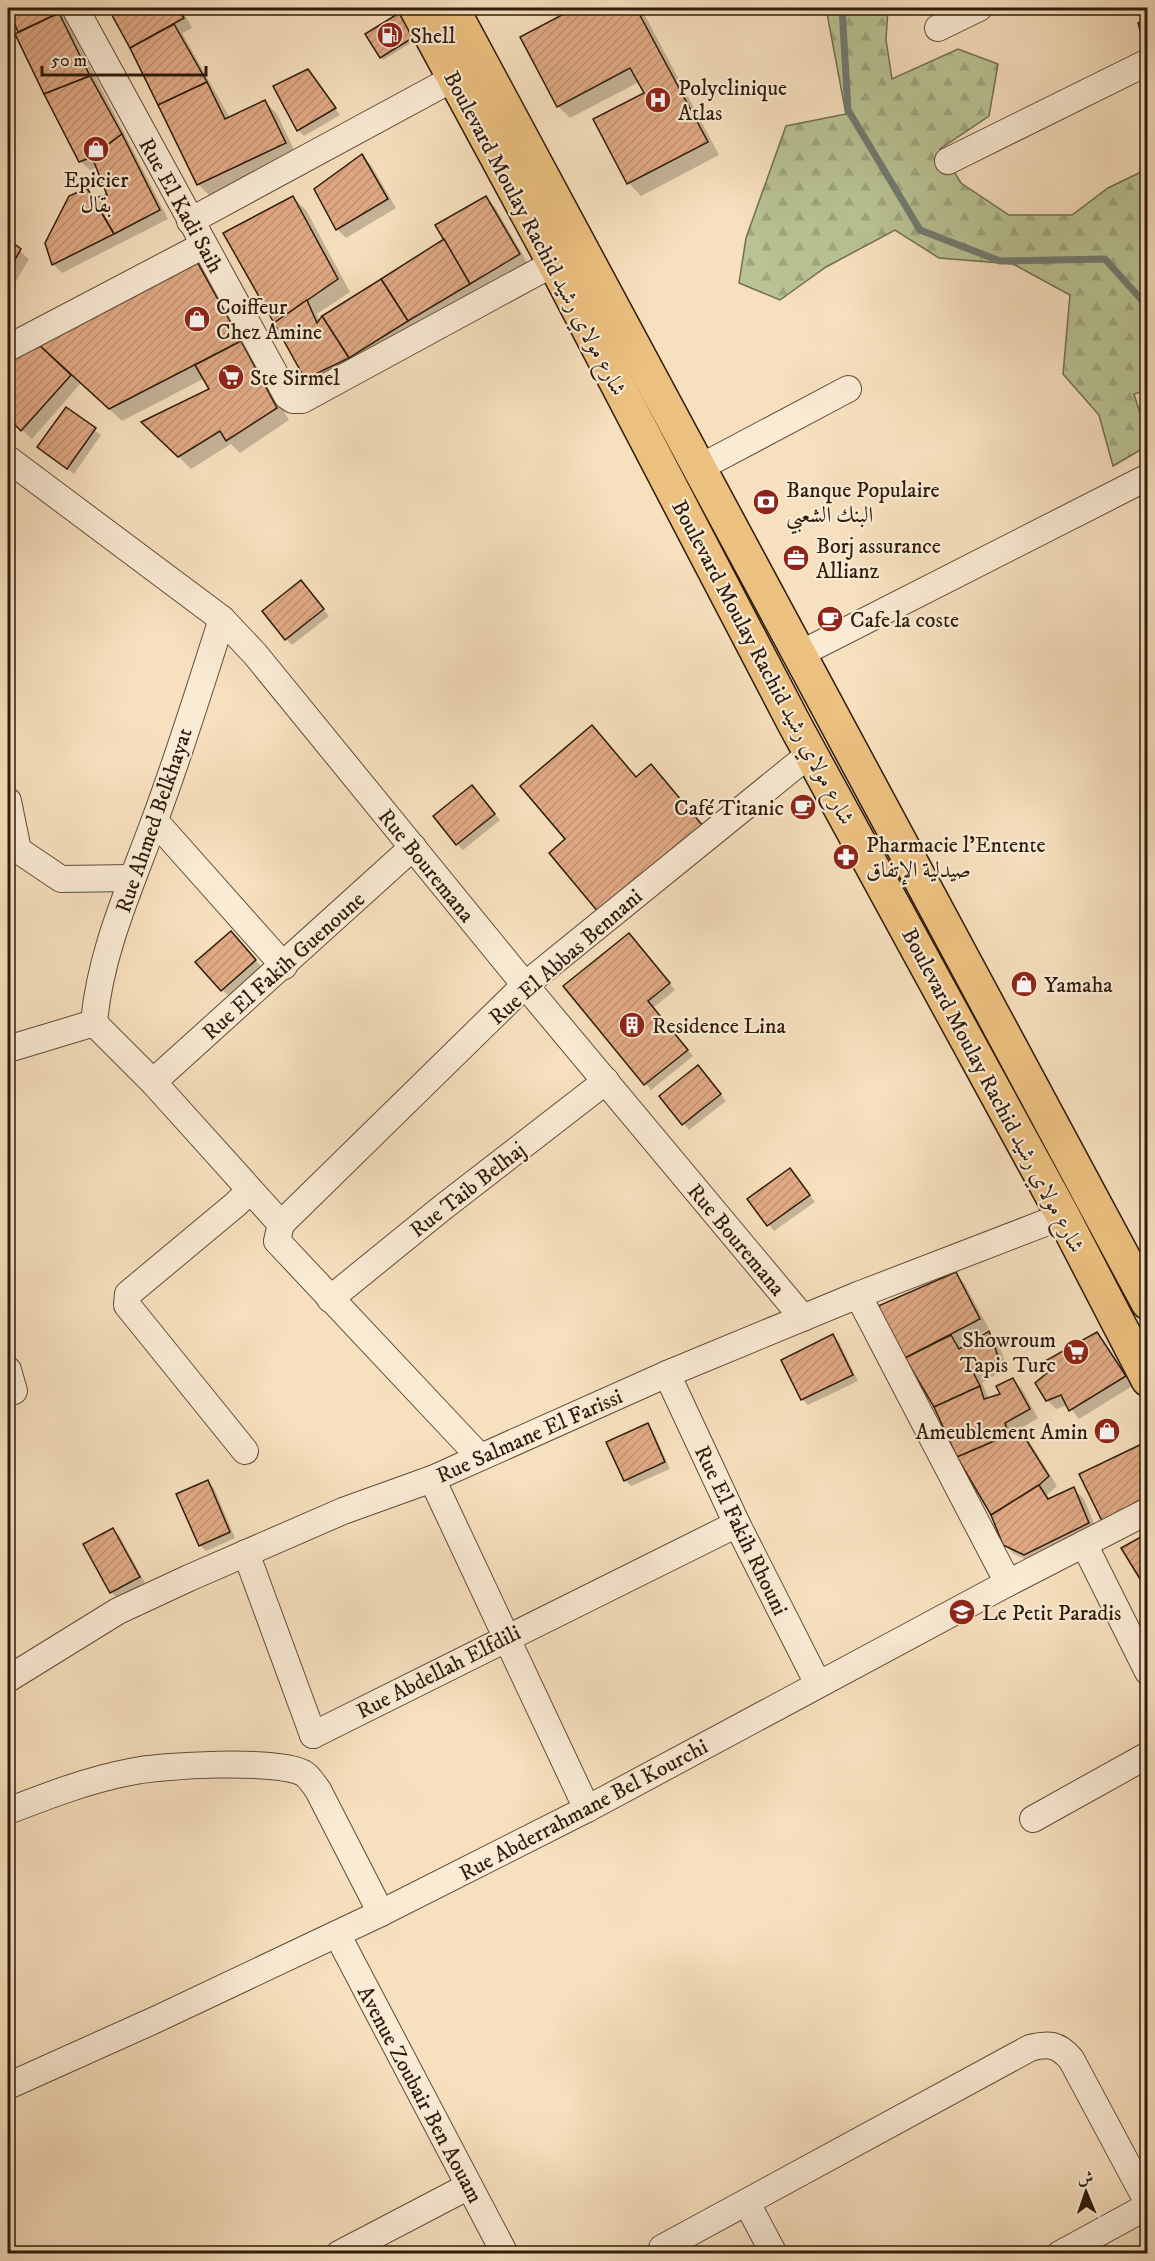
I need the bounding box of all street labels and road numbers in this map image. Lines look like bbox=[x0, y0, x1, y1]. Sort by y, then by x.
street label: Boulevard Moulay Rachid شارع مولاي رشيد bbox=[434, 67, 632, 403]
street label: Rue El Kadi Saih bbox=[132, 133, 229, 278]
street label: Boulevard Moulay Rachid شارع مولاي رشيد bbox=[662, 496, 860, 832]
street label: Rue Ahmed Belkhayat bbox=[110, 724, 199, 917]
street label: Rue Bouremana bbox=[372, 804, 480, 929]
street label: Rue El Abbas Bennani bbox=[484, 883, 648, 1031]
street label: Rue El Fakih Guenoune bbox=[197, 886, 371, 1046]
street label: Boulevard Moulay Rachid شارع مولاي رشيد bbox=[892, 924, 1090, 1260]
street label: Rue Taib Belhaj bbox=[405, 1137, 531, 1244]
street label: Rue Bouremana bbox=[681, 1178, 791, 1302]
street label: Rue Salmane El Farissi bbox=[432, 1383, 627, 1490]
street label: Rue El Fakih Rhouni bbox=[688, 1441, 793, 1620]
street label: Rue Abdellah Elfdili bbox=[352, 1619, 525, 1725]
street label: Rue Abderrahmane Bel Kourchi bbox=[455, 1733, 713, 1887]
street label: Avenue Zoubair Ben Aouam bbox=[351, 1981, 488, 2208]

